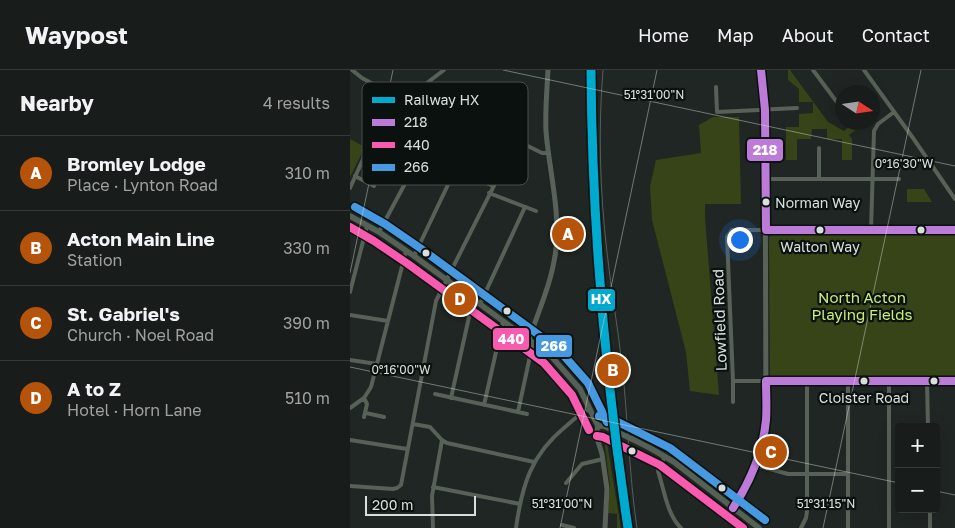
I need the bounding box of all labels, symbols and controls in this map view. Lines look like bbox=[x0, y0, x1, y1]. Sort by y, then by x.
text: Waypost bbox=[25, 20, 128, 49]
text: Home bbox=[638, 24, 689, 46]
text: Map bbox=[717, 24, 754, 46]
text: About bbox=[782, 24, 834, 46]
text: Contact bbox=[862, 24, 930, 46]
legend bbox=[362, 82, 528, 185]
north arrow bbox=[835, 85, 880, 130]
text: 51°31'00"N bbox=[624, 87, 684, 102]
text: Nearby bbox=[20, 90, 94, 116]
text: Railway HX bbox=[404, 91, 479, 108]
text: 4 results bbox=[263, 93, 330, 113]
text: 218 bbox=[404, 113, 427, 130]
text: 440 bbox=[404, 136, 430, 153]
line badge: 218 bbox=[746, 138, 784, 162]
text: 218 bbox=[753, 141, 777, 158]
text: Bromley Lodge bbox=[67, 152, 206, 175]
text: 0°16'30"W bbox=[875, 156, 934, 171]
text: 266 bbox=[404, 158, 429, 175]
text: A bbox=[30, 163, 42, 183]
text: 310 m bbox=[285, 163, 330, 183]
text: Place · Lynton Road bbox=[67, 175, 218, 195]
place label: Norman Way bbox=[775, 194, 860, 211]
marker: Norman Way bbox=[761, 197, 771, 207]
pin: A bbox=[552, 215, 584, 253]
marker: Walton Way bbox=[815, 225, 825, 235]
unlabelled marker bbox=[916, 225, 926, 235]
text: Acton Main Line bbox=[67, 227, 215, 250]
your location bbox=[727, 227, 753, 253]
text: B bbox=[30, 238, 42, 258]
text: 330 m bbox=[283, 238, 330, 258]
place label: Walton Way bbox=[780, 238, 860, 255]
unlabelled marker bbox=[421, 248, 431, 258]
text: Station bbox=[67, 250, 122, 270]
street label: Lowfield Road bbox=[708, 269, 730, 371]
pin: D bbox=[444, 280, 476, 318]
line badge: HX bbox=[587, 288, 616, 312]
park label: North Acton Playing Fields bbox=[812, 288, 912, 323]
text: HX bbox=[591, 290, 611, 307]
text: St. Gabriel's bbox=[67, 302, 180, 325]
unlabelled marker bbox=[502, 306, 512, 316]
text: C bbox=[30, 313, 42, 333]
text: 390 m bbox=[283, 313, 330, 333]
text: Church · Noel Road bbox=[67, 325, 214, 345]
line badge: 440 bbox=[492, 327, 530, 351]
text: 440 bbox=[498, 330, 524, 347]
line badge: 266 bbox=[535, 334, 573, 358]
text: 266 bbox=[541, 337, 567, 354]
pin: B bbox=[597, 351, 629, 389]
text: 0°16'00"W bbox=[371, 362, 431, 377]
marker: Cloister Road bbox=[859, 376, 869, 386]
unlabelled marker bbox=[929, 376, 939, 386]
text: A to Z bbox=[67, 377, 121, 400]
text: D bbox=[30, 388, 42, 408]
text: 510 m bbox=[285, 388, 330, 408]
place label: Cloister Road bbox=[819, 389, 909, 406]
text: Hotel · Horn Lane bbox=[67, 400, 202, 420]
map controls bbox=[895, 423, 940, 513]
button: + bbox=[895, 423, 940, 468]
pin: C bbox=[755, 433, 787, 471]
unlabelled marker bbox=[627, 446, 637, 456]
button: − bbox=[895, 468, 940, 513]
unlabelled marker bbox=[717, 483, 727, 493]
scale bar bbox=[365, 493, 476, 516]
text: 200 m bbox=[372, 496, 413, 513]
text: 51°31'00"N bbox=[532, 496, 592, 511]
text: 51°31'15"N bbox=[797, 496, 855, 511]

